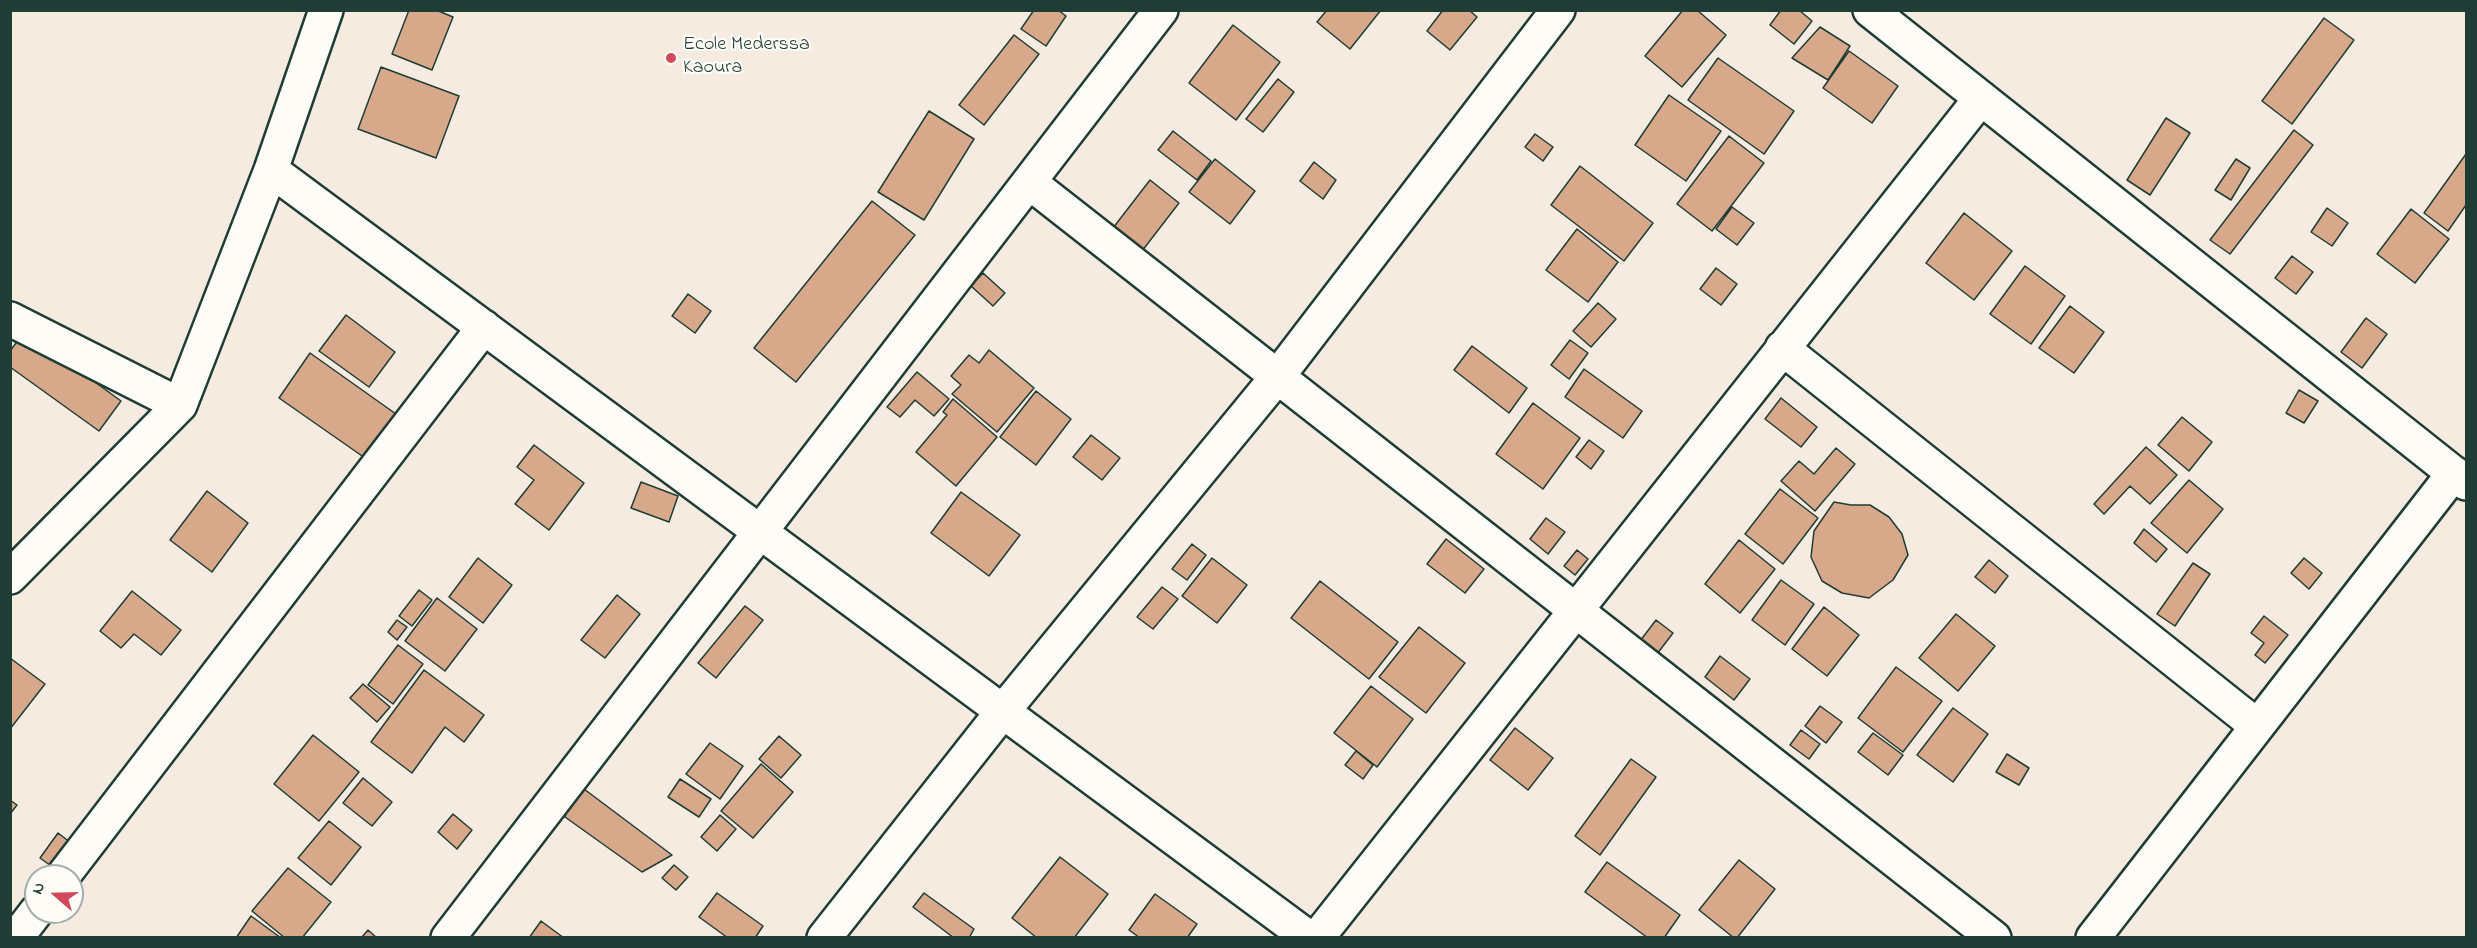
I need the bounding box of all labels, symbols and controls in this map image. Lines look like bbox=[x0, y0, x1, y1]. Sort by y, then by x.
place label: Ecole Mederssa Kaoura bbox=[683, 34, 810, 81]
marker: Ecole Mederssa Kaoura bbox=[664, 51, 678, 65]
north arrow bbox=[24, 864, 84, 924]
text: N bbox=[26, 879, 52, 898]

